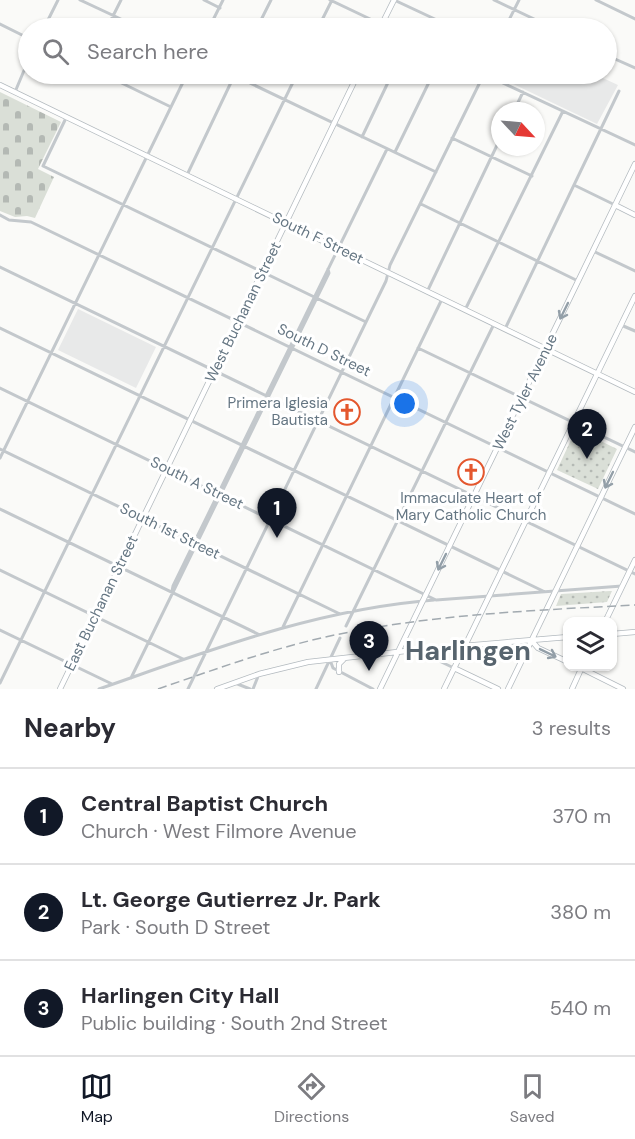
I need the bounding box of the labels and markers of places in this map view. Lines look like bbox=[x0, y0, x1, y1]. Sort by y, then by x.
place label: Primera Iglesia Bautista bbox=[228, 393, 328, 430]
church icon: Primera Iglesia Bautista bbox=[332, 397, 362, 427]
pin: 2 bbox=[568, 410, 606, 459]
church icon: Immaculate Heart of Mary Catholic Church bbox=[456, 457, 486, 487]
pin: 1 bbox=[258, 488, 296, 538]
place label: Immaculate Heart of Mary Catholic Church bbox=[396, 488, 546, 525]
pin: 3 bbox=[350, 622, 388, 671]

